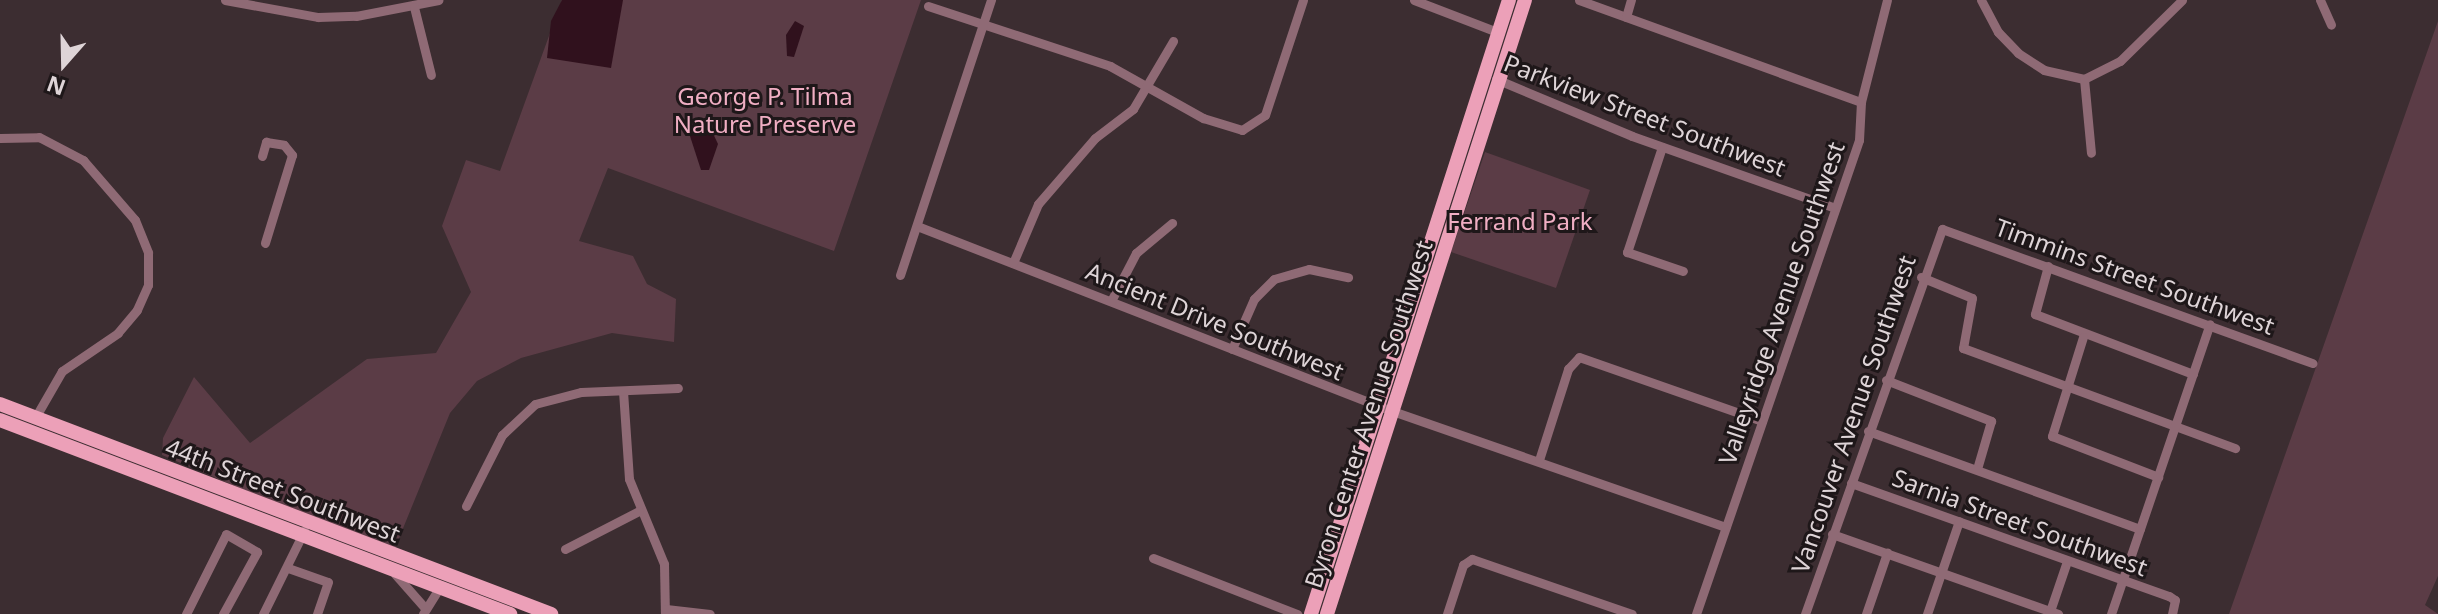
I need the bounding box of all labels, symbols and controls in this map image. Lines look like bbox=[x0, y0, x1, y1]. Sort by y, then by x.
north arrow bbox=[24, 24, 104, 104]
street label: Parkview Street Southwest bbox=[1500, 48, 1790, 182]
text: N bbox=[42, 69, 69, 104]
park label: George P. Tilma Nature Preserve bbox=[674, 82, 856, 138]
street label: Valleyridge Avenue Southwest bbox=[1712, 138, 1850, 468]
park label: Ferrand Park bbox=[1447, 207, 1593, 235]
street label: Timmins Street Southwest bbox=[1991, 212, 2279, 340]
street label: Byron Center Avenue Southwest bbox=[1298, 237, 1438, 591]
street label: Vancouver Avenue Southwest bbox=[1785, 251, 1921, 577]
street label: Ancient Drive Southwest bbox=[1082, 256, 1348, 386]
street label: 44th Street Southwest bbox=[162, 432, 404, 548]
street label: Sarnia Street Southwest bbox=[1889, 462, 2151, 582]

